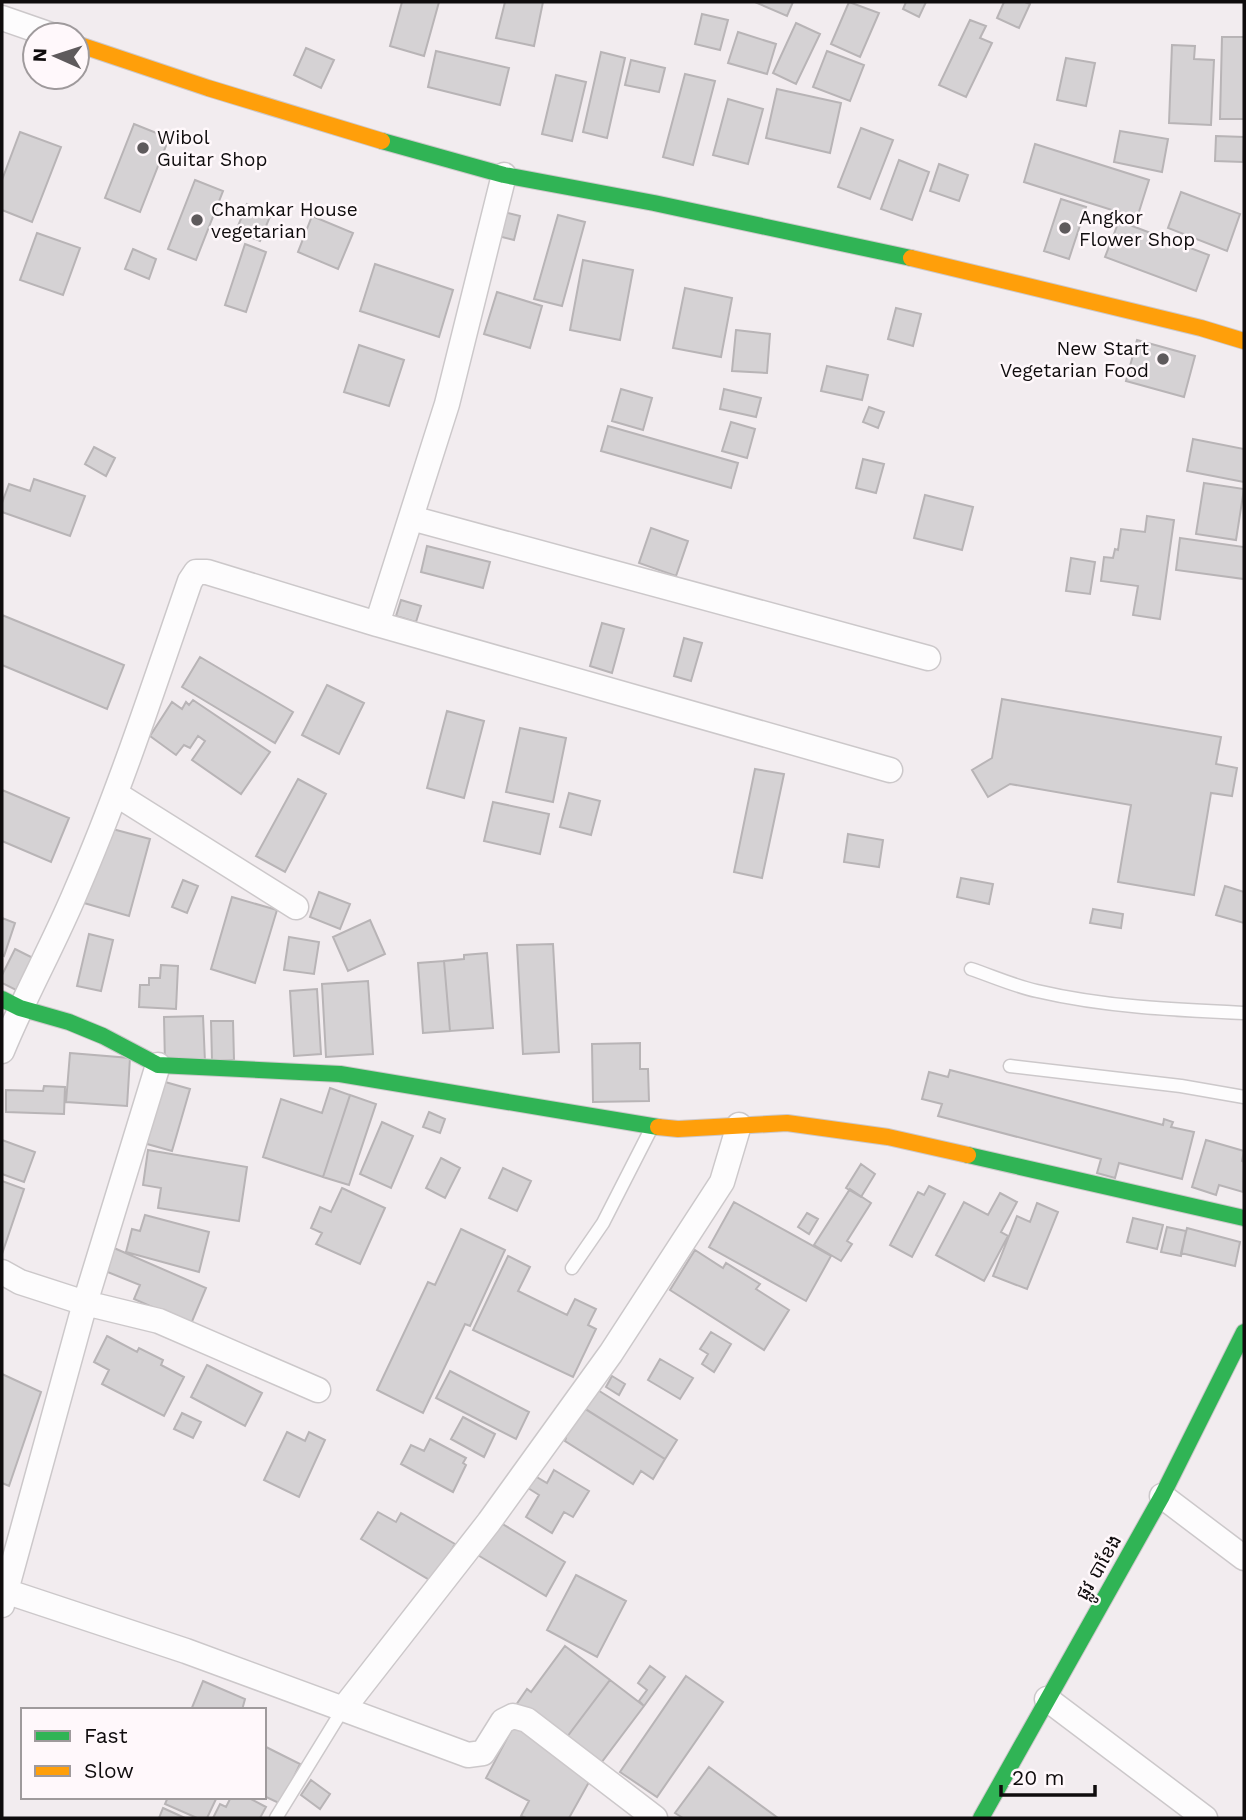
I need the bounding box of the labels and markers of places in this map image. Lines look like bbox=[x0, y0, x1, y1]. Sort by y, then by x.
place label: Wibol Guitar Shop bbox=[157, 126, 267, 171]
marker: Wibol Guitar Shop bbox=[135, 140, 151, 156]
place label: Chamkar House vegetarian bbox=[211, 198, 358, 243]
place label: Angkor Flower Shop bbox=[1079, 206, 1195, 251]
marker: Chamkar House vegetarian bbox=[189, 212, 205, 228]
marker: Angkor Flower Shop bbox=[1057, 220, 1073, 236]
place label: New Start Vegetarian Food bbox=[1000, 337, 1149, 382]
marker: New Start Vegetarian Food bbox=[1155, 351, 1171, 367]

